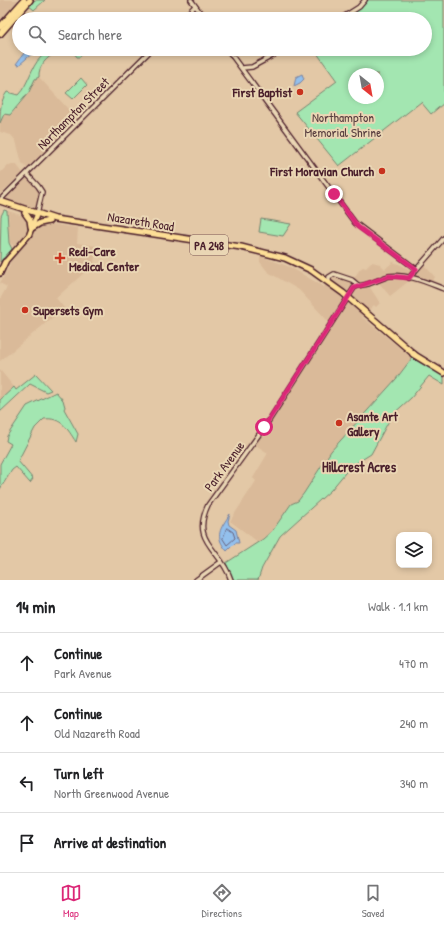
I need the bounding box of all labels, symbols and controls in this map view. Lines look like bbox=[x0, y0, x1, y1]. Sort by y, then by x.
search box bbox=[12, 12, 432, 56]
icon: search bbox=[26, 23, 48, 45]
text: Search here bbox=[58, 24, 122, 45]
north arrow bbox=[348, 68, 384, 104]
street label: Northampton Street bbox=[33, 73, 113, 153]
place label: First Baptist bbox=[232, 83, 293, 102]
marker: First Baptist bbox=[295, 87, 305, 97]
park label: Northampton Memorial Shrine bbox=[305, 108, 381, 141]
place label: First Moravian Church bbox=[269, 162, 375, 180]
marker: First Moravian Church bbox=[377, 166, 387, 176]
route end bbox=[325, 185, 343, 203]
street label: Nazareth Road bbox=[106, 207, 176, 235]
road number: PA 248 bbox=[190, 235, 228, 255]
place label: Redi-Care Medical Center bbox=[69, 242, 140, 275]
marker: Redi-Care Medical Center bbox=[54, 252, 66, 264]
place label: Supersets Gym bbox=[33, 301, 103, 320]
marker: Supersets Gym bbox=[20, 305, 30, 315]
place label: Asante Art Gallery bbox=[347, 407, 398, 441]
route start bbox=[255, 418, 273, 436]
marker: Asante Art Gallery bbox=[334, 418, 344, 428]
street label: Park Avenue bbox=[200, 437, 248, 495]
district label: Hillcrest Acres bbox=[322, 457, 397, 476]
map controls bbox=[396, 532, 432, 568]
button: layers bbox=[396, 532, 432, 568]
text: 14 min bbox=[16, 595, 56, 618]
text: Walk · 1.1 km bbox=[368, 597, 428, 615]
text: Continue bbox=[54, 643, 102, 664]
icon: ahead bbox=[16, 652, 38, 674]
text: 470 m bbox=[399, 654, 428, 672]
text: Park Avenue bbox=[54, 664, 112, 682]
text: Continue bbox=[54, 703, 102, 724]
icon: ahead bbox=[16, 712, 38, 734]
text: 240 m bbox=[399, 714, 428, 732]
text: Old Nazareth Road bbox=[54, 724, 140, 742]
text: Turn left bbox=[54, 763, 104, 784]
icon: left bbox=[16, 772, 38, 794]
text: 340 m bbox=[400, 774, 428, 792]
text: North Greenwood Avenue bbox=[54, 784, 169, 802]
icon: arrive bbox=[16, 832, 38, 854]
text: Arrive at destination bbox=[54, 832, 166, 853]
tab: Map bbox=[60, 882, 82, 920]
tab: Directions bbox=[202, 882, 242, 920]
tab: Saved bbox=[362, 882, 384, 920]

